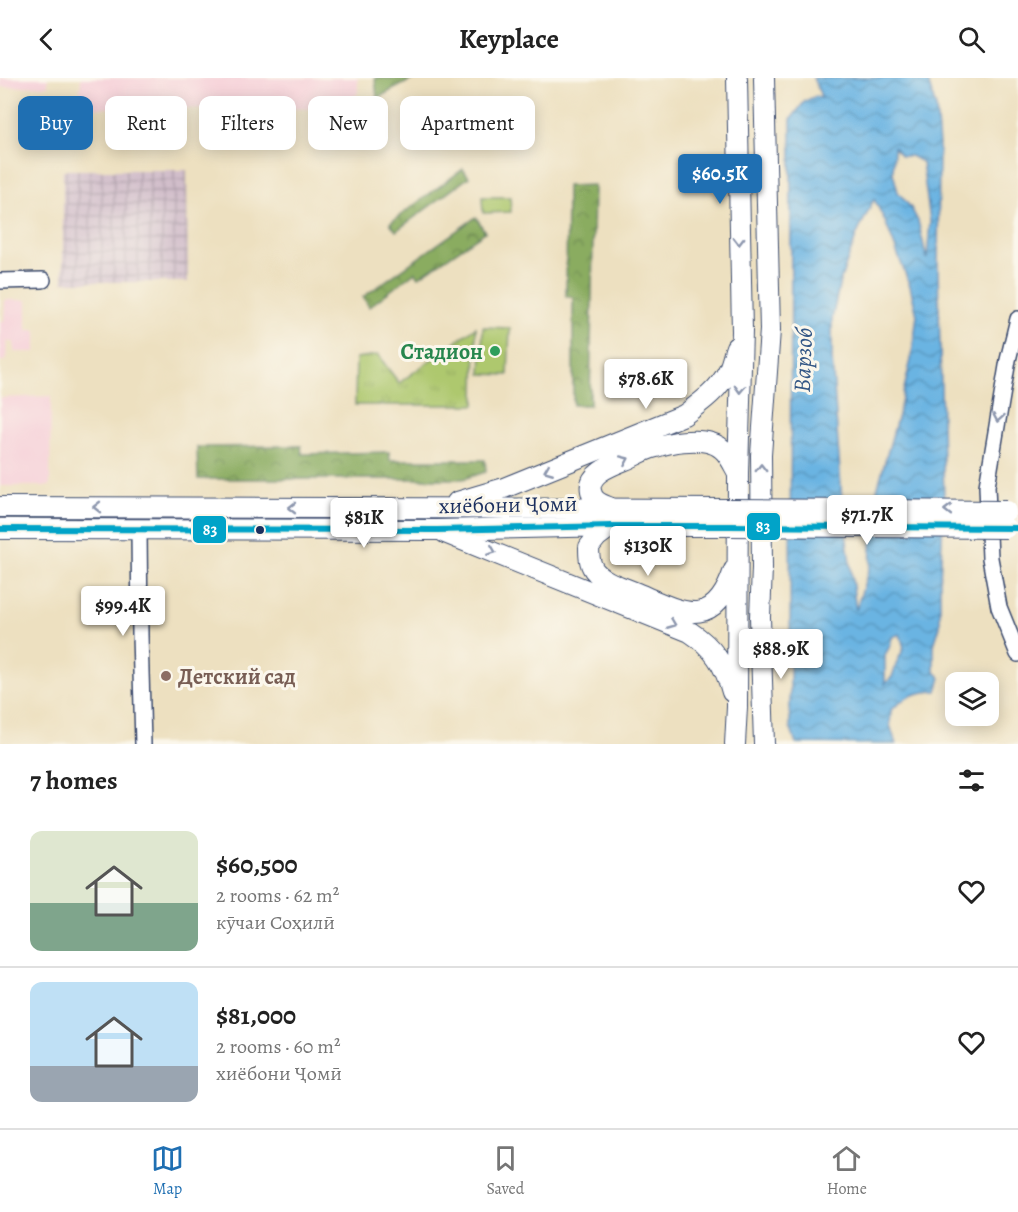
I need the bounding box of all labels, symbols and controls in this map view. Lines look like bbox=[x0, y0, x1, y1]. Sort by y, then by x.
text: Keyplace bbox=[459, 21, 559, 57]
icon: back bbox=[30, 23, 63, 56]
icon: search bbox=[955, 23, 988, 56]
chip: Buy bbox=[18, 96, 93, 150]
chip: Rent bbox=[105, 96, 187, 150]
chip: Filters bbox=[199, 96, 296, 150]
chip: New bbox=[308, 96, 388, 150]
chip: Apartment bbox=[400, 96, 535, 150]
pin: $60.5K bbox=[671, 154, 769, 205]
text: $60.5K bbox=[692, 160, 748, 187]
one-way arrow bbox=[733, 237, 745, 246]
water label: Варзоб bbox=[786, 325, 820, 393]
place label: Стадион bbox=[400, 337, 483, 367]
marker: Стадион bbox=[488, 344, 502, 358]
pin: $78.6K bbox=[597, 359, 695, 410]
text: $78.6K bbox=[618, 365, 674, 392]
one-way arrow bbox=[734, 385, 746, 394]
one-way arrow bbox=[992, 412, 1005, 422]
one-way arrow bbox=[619, 456, 630, 468]
one-way arrow bbox=[544, 463, 555, 475]
one-way arrow bbox=[755, 463, 767, 472]
street label: хиёбони Ҷомӣ bbox=[438, 489, 578, 521]
pin: $71.7K bbox=[818, 495, 916, 546]
pin: $81K bbox=[328, 498, 400, 549]
one-way arrow bbox=[93, 501, 102, 513]
text: $71.7K bbox=[841, 501, 893, 528]
one-way arrow bbox=[288, 502, 297, 514]
text: $81K bbox=[344, 504, 384, 531]
one-way arrow bbox=[943, 504, 952, 516]
line badge: 83 bbox=[746, 512, 781, 541]
line badge: 83 bbox=[192, 515, 227, 544]
text: 83 bbox=[756, 516, 770, 538]
text: 83 bbox=[203, 519, 217, 541]
unlabelled marker bbox=[254, 524, 266, 536]
pin: $130K bbox=[606, 526, 690, 577]
text: $130K bbox=[624, 532, 672, 559]
one-way arrow bbox=[486, 544, 496, 557]
pin: $99.4K bbox=[74, 586, 172, 637]
text: $99.4K bbox=[95, 592, 151, 619]
one-way arrow bbox=[666, 617, 677, 629]
pin: $88.9K bbox=[732, 629, 830, 680]
text: $88.9K bbox=[753, 635, 809, 662]
place label: Детский сад bbox=[178, 662, 296, 692]
marker: Детский сад bbox=[159, 669, 173, 683]
map controls bbox=[945, 672, 999, 726]
button: layers bbox=[945, 672, 999, 726]
text: 7 homes bbox=[30, 763, 118, 798]
icon: filters bbox=[955, 764, 988, 797]
text: $60,500 bbox=[216, 847, 298, 882]
icon: home bbox=[78, 855, 150, 927]
icon: heart bbox=[955, 875, 988, 908]
text: 2 rooms · 62 m² bbox=[216, 882, 339, 909]
text: кӯчаи Соҳилӣ bbox=[216, 909, 335, 936]
text: $81,000 bbox=[216, 998, 296, 1033]
icon: home bbox=[78, 1006, 150, 1078]
icon: heart bbox=[955, 1026, 988, 1059]
text: 2 rooms · 60 m² bbox=[216, 1033, 340, 1060]
text: хиёбони Ҷомӣ bbox=[216, 1060, 342, 1087]
tab: Map bbox=[151, 1142, 184, 1200]
tab: Saved bbox=[486, 1142, 524, 1200]
tab: Home bbox=[827, 1142, 867, 1200]

